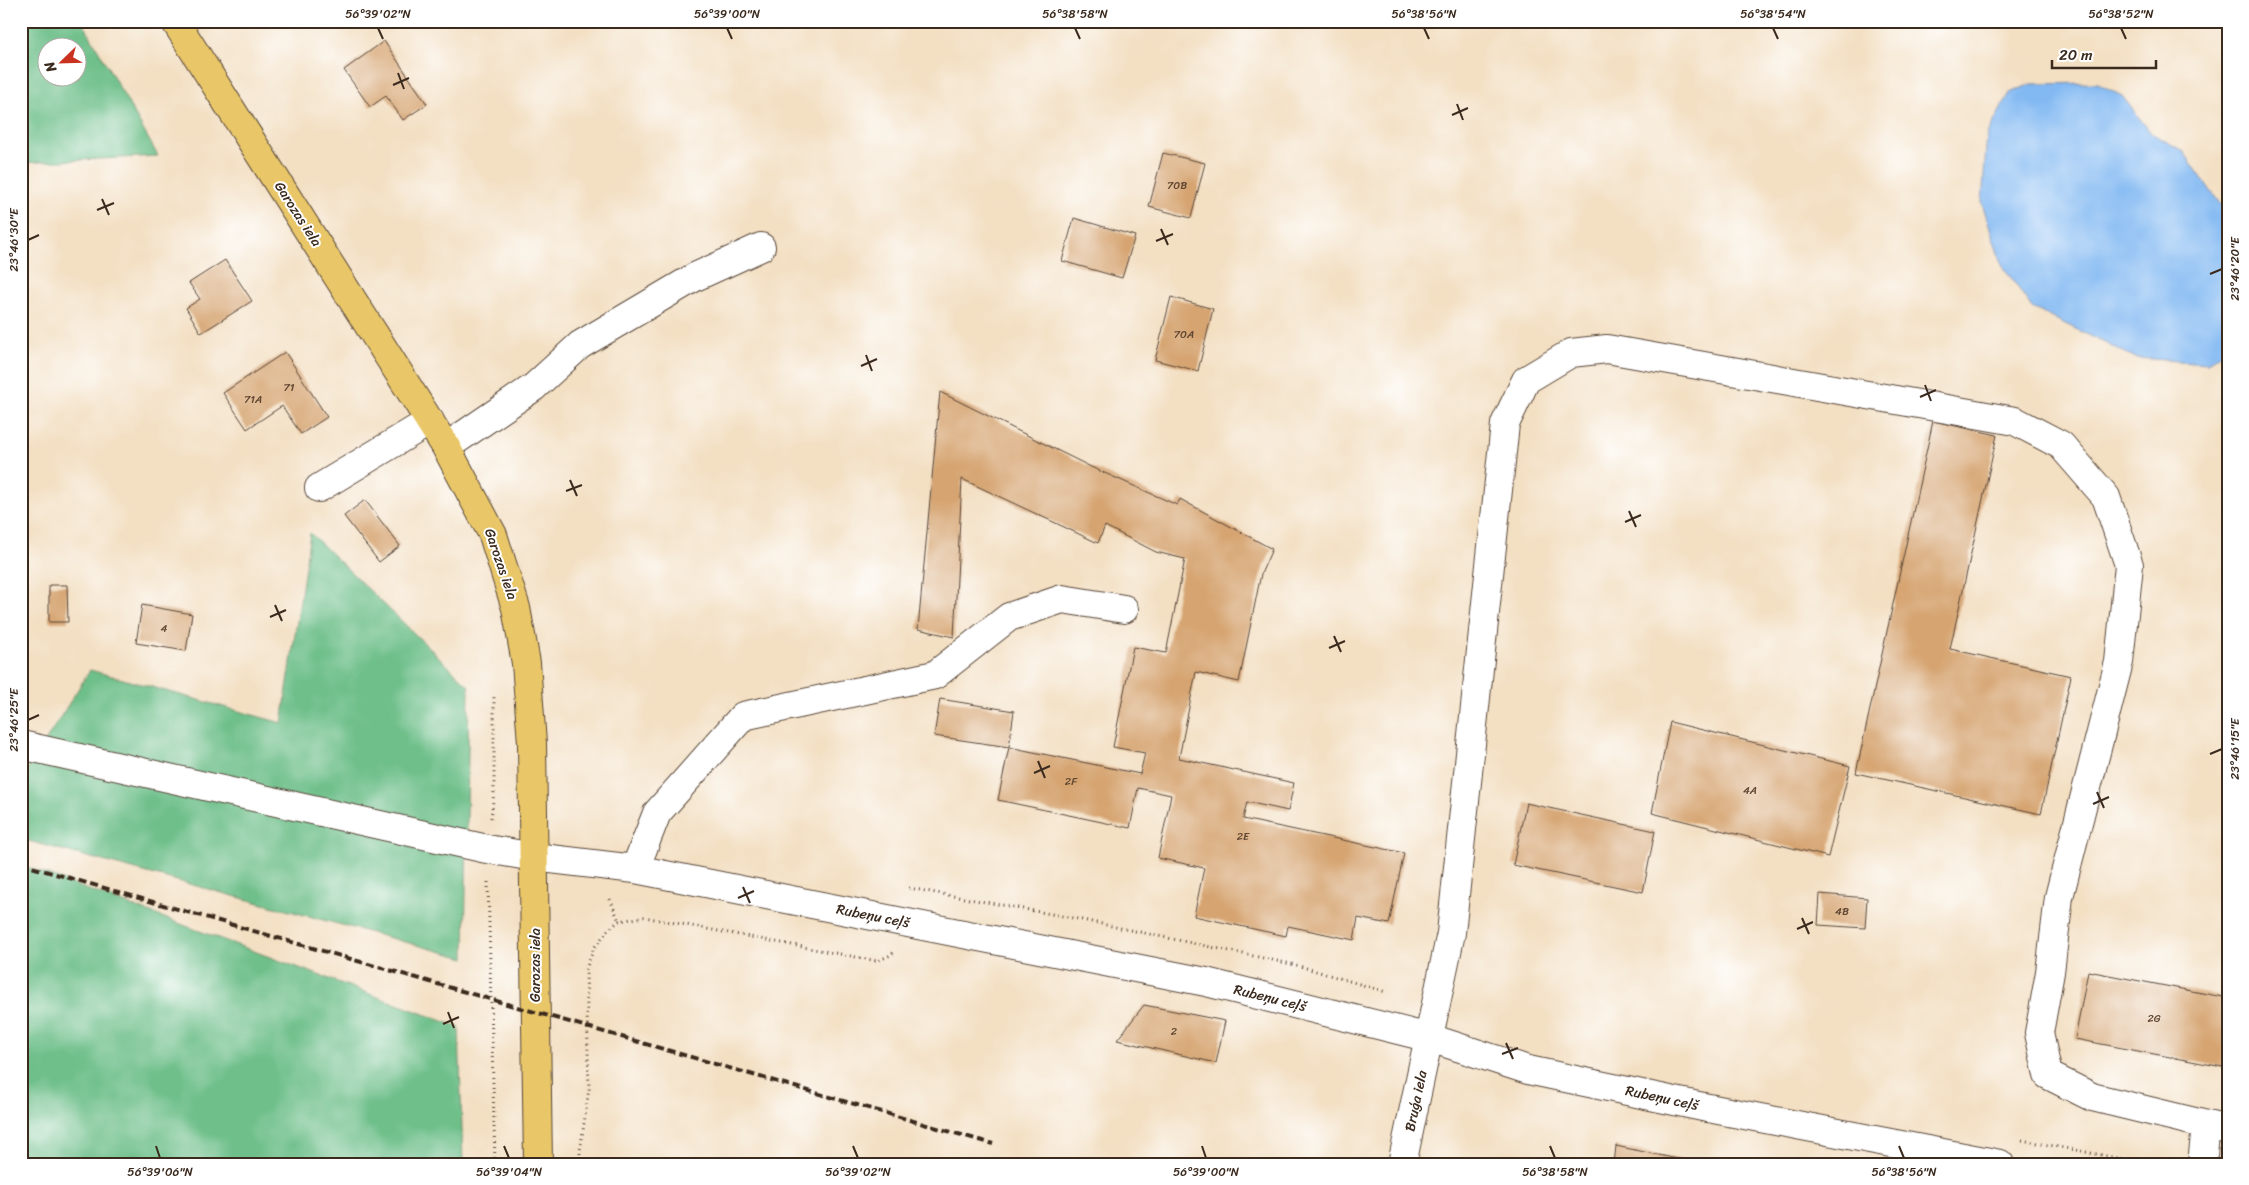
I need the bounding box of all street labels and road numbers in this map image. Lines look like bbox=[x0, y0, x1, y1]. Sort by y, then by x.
street label: Garozas iela bbox=[267, 176, 329, 252]
street label: Garozas iela bbox=[477, 525, 525, 603]
street label: Rubeņu ceļš bbox=[834, 897, 913, 936]
street label: Garozas iela bbox=[523, 928, 548, 1002]
street label: Rubeņu ceļš bbox=[1231, 977, 1311, 1019]
street label: Bruģa iela bbox=[1397, 1067, 1435, 1134]
street label: Rubeņu ceļš bbox=[1623, 1078, 1702, 1118]

